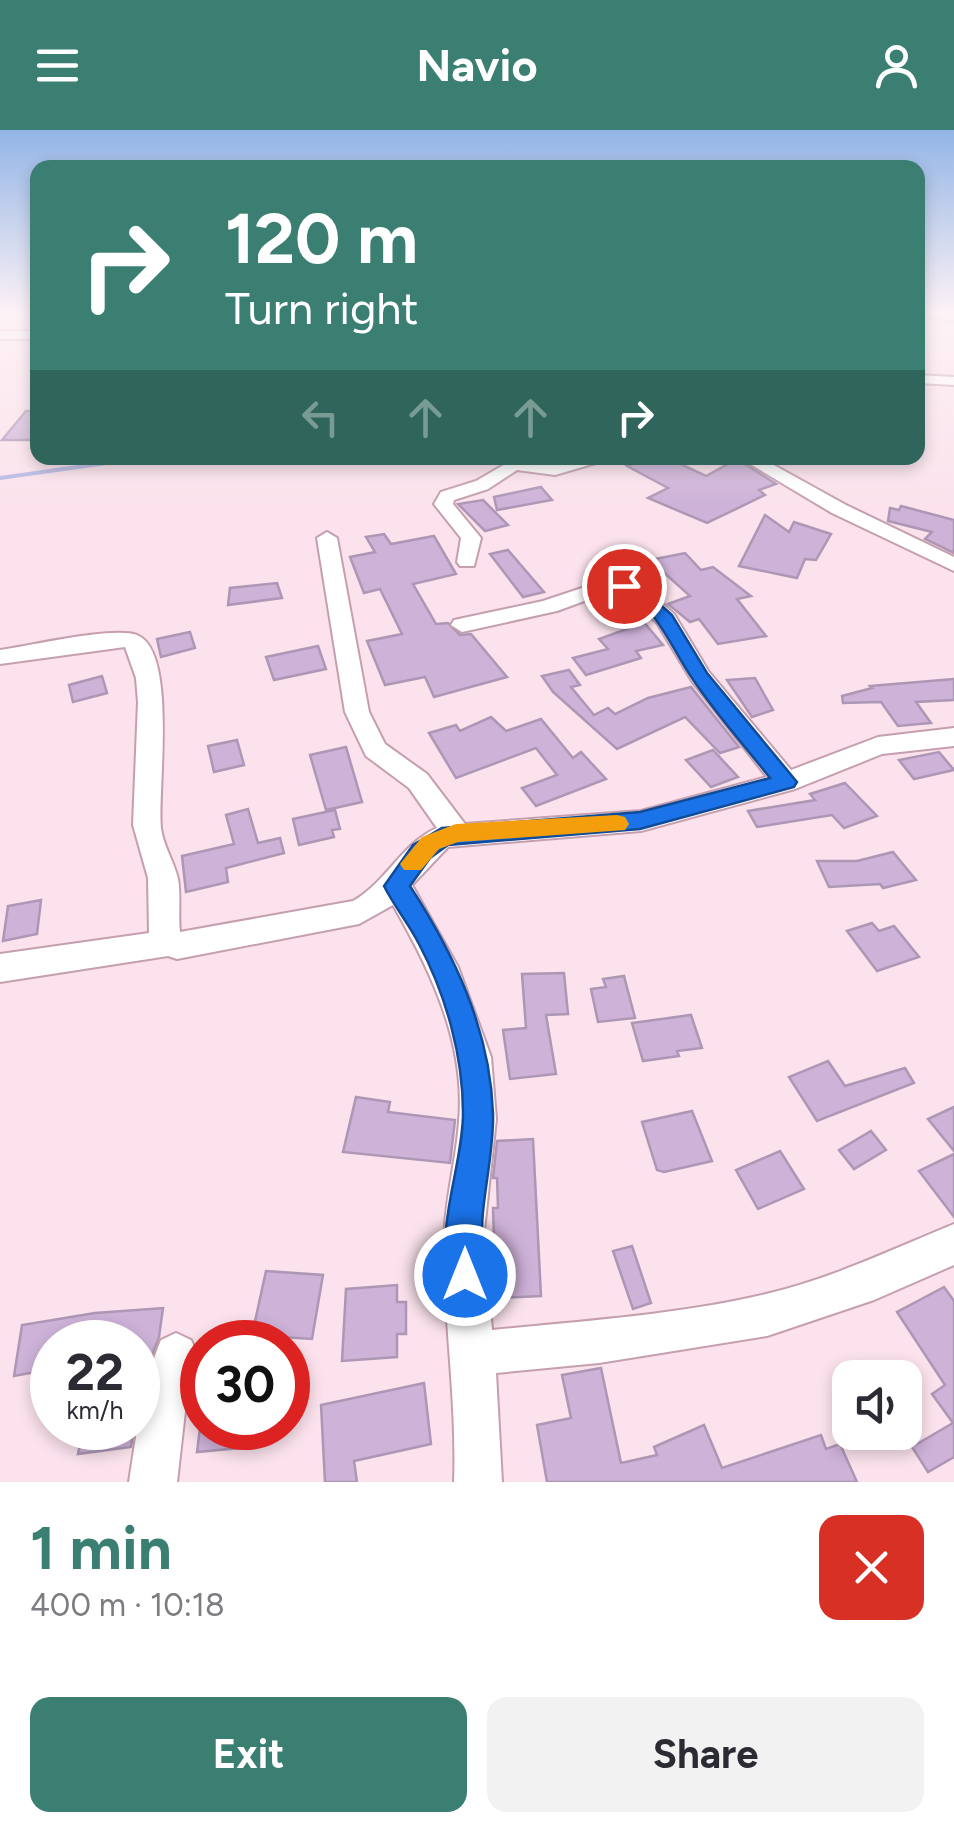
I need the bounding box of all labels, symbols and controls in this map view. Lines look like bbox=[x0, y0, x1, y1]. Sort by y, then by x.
icon: menu bbox=[30, 38, 85, 93]
text: Navio bbox=[416, 38, 538, 92]
icon: person bbox=[869, 38, 924, 93]
text: 120 m bbox=[225, 196, 418, 281]
icon: right bbox=[60, 200, 190, 330]
text: Turn right bbox=[225, 281, 418, 335]
icon: left bbox=[293, 390, 348, 445]
icon: ahead bbox=[398, 390, 453, 445]
icon: ahead bbox=[503, 390, 558, 445]
icon: right bbox=[608, 390, 663, 445]
pin bbox=[582, 544, 667, 629]
icon: arrive bbox=[597, 559, 652, 614]
position arrow bbox=[413, 1223, 517, 1327]
speed limit sign: 30 bbox=[180, 1320, 310, 1450]
text: 22 bbox=[66, 1342, 124, 1403]
map controls bbox=[832, 1360, 922, 1450]
button: sound bbox=[832, 1360, 922, 1450]
text: km/h bbox=[66, 1395, 124, 1425]
text: 1 min bbox=[30, 1512, 172, 1584]
button: close bbox=[819, 1515, 924, 1620]
text: 400 m · 10:18 bbox=[30, 1586, 225, 1624]
button: Exit bbox=[30, 1697, 467, 1812]
button: Share bbox=[487, 1697, 924, 1812]

